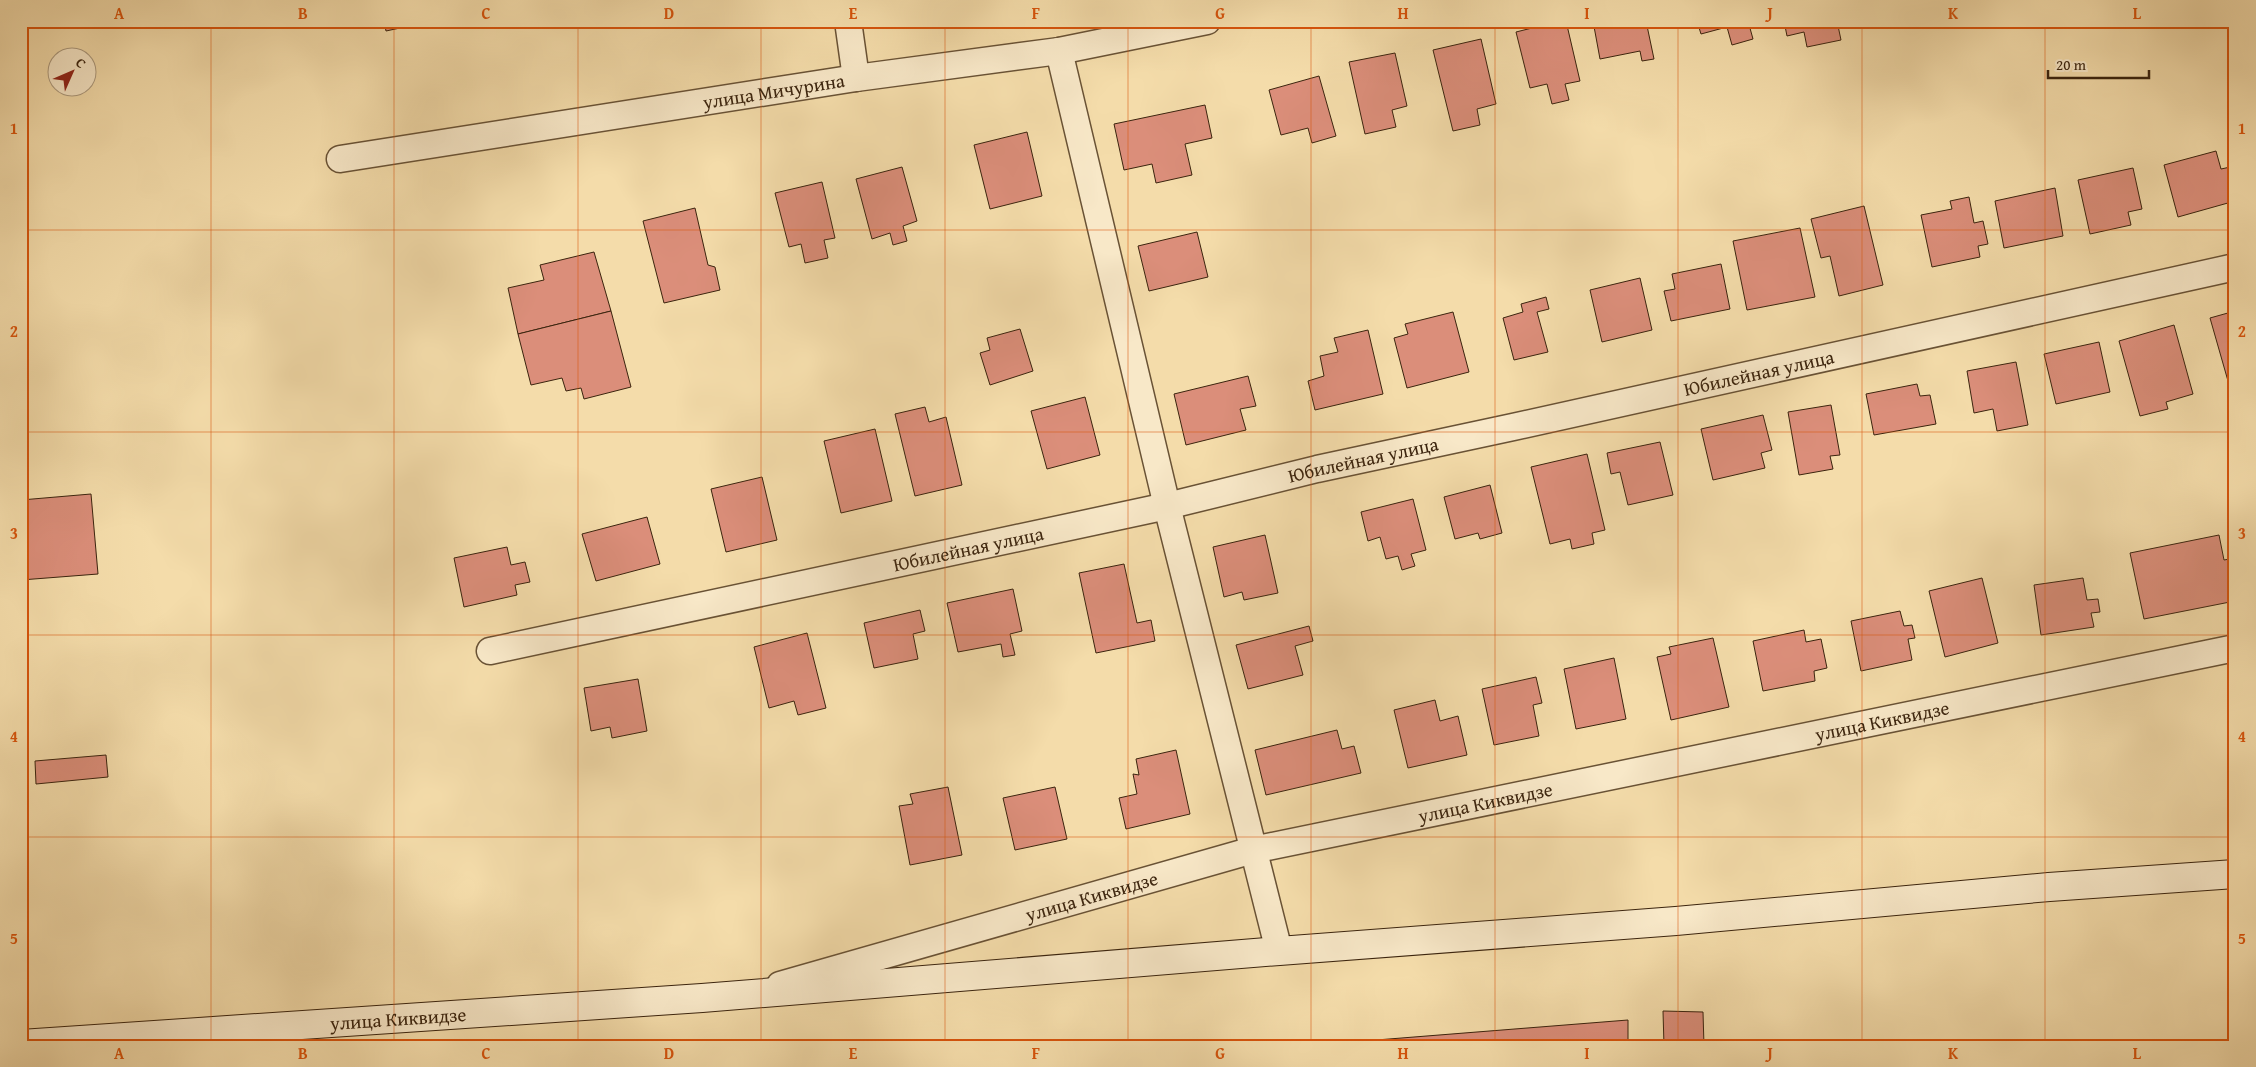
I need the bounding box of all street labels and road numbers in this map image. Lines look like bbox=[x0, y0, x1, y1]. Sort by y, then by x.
street label: улица Мичурина bbox=[700, 66, 847, 116]
street label: Юбилейная улица bbox=[1681, 342, 1837, 403]
street label: Юбилейная улица bbox=[1285, 429, 1441, 490]
street label: Юбилейная улица bbox=[890, 519, 1046, 578]
street label: улица Киквидзе bbox=[1811, 693, 1952, 748]
street label: улица Киквидзе bbox=[1415, 775, 1555, 830]
street label: улица Киквидзе bbox=[1021, 864, 1161, 929]
street label: улица Киквидзе bbox=[328, 1000, 467, 1037]

